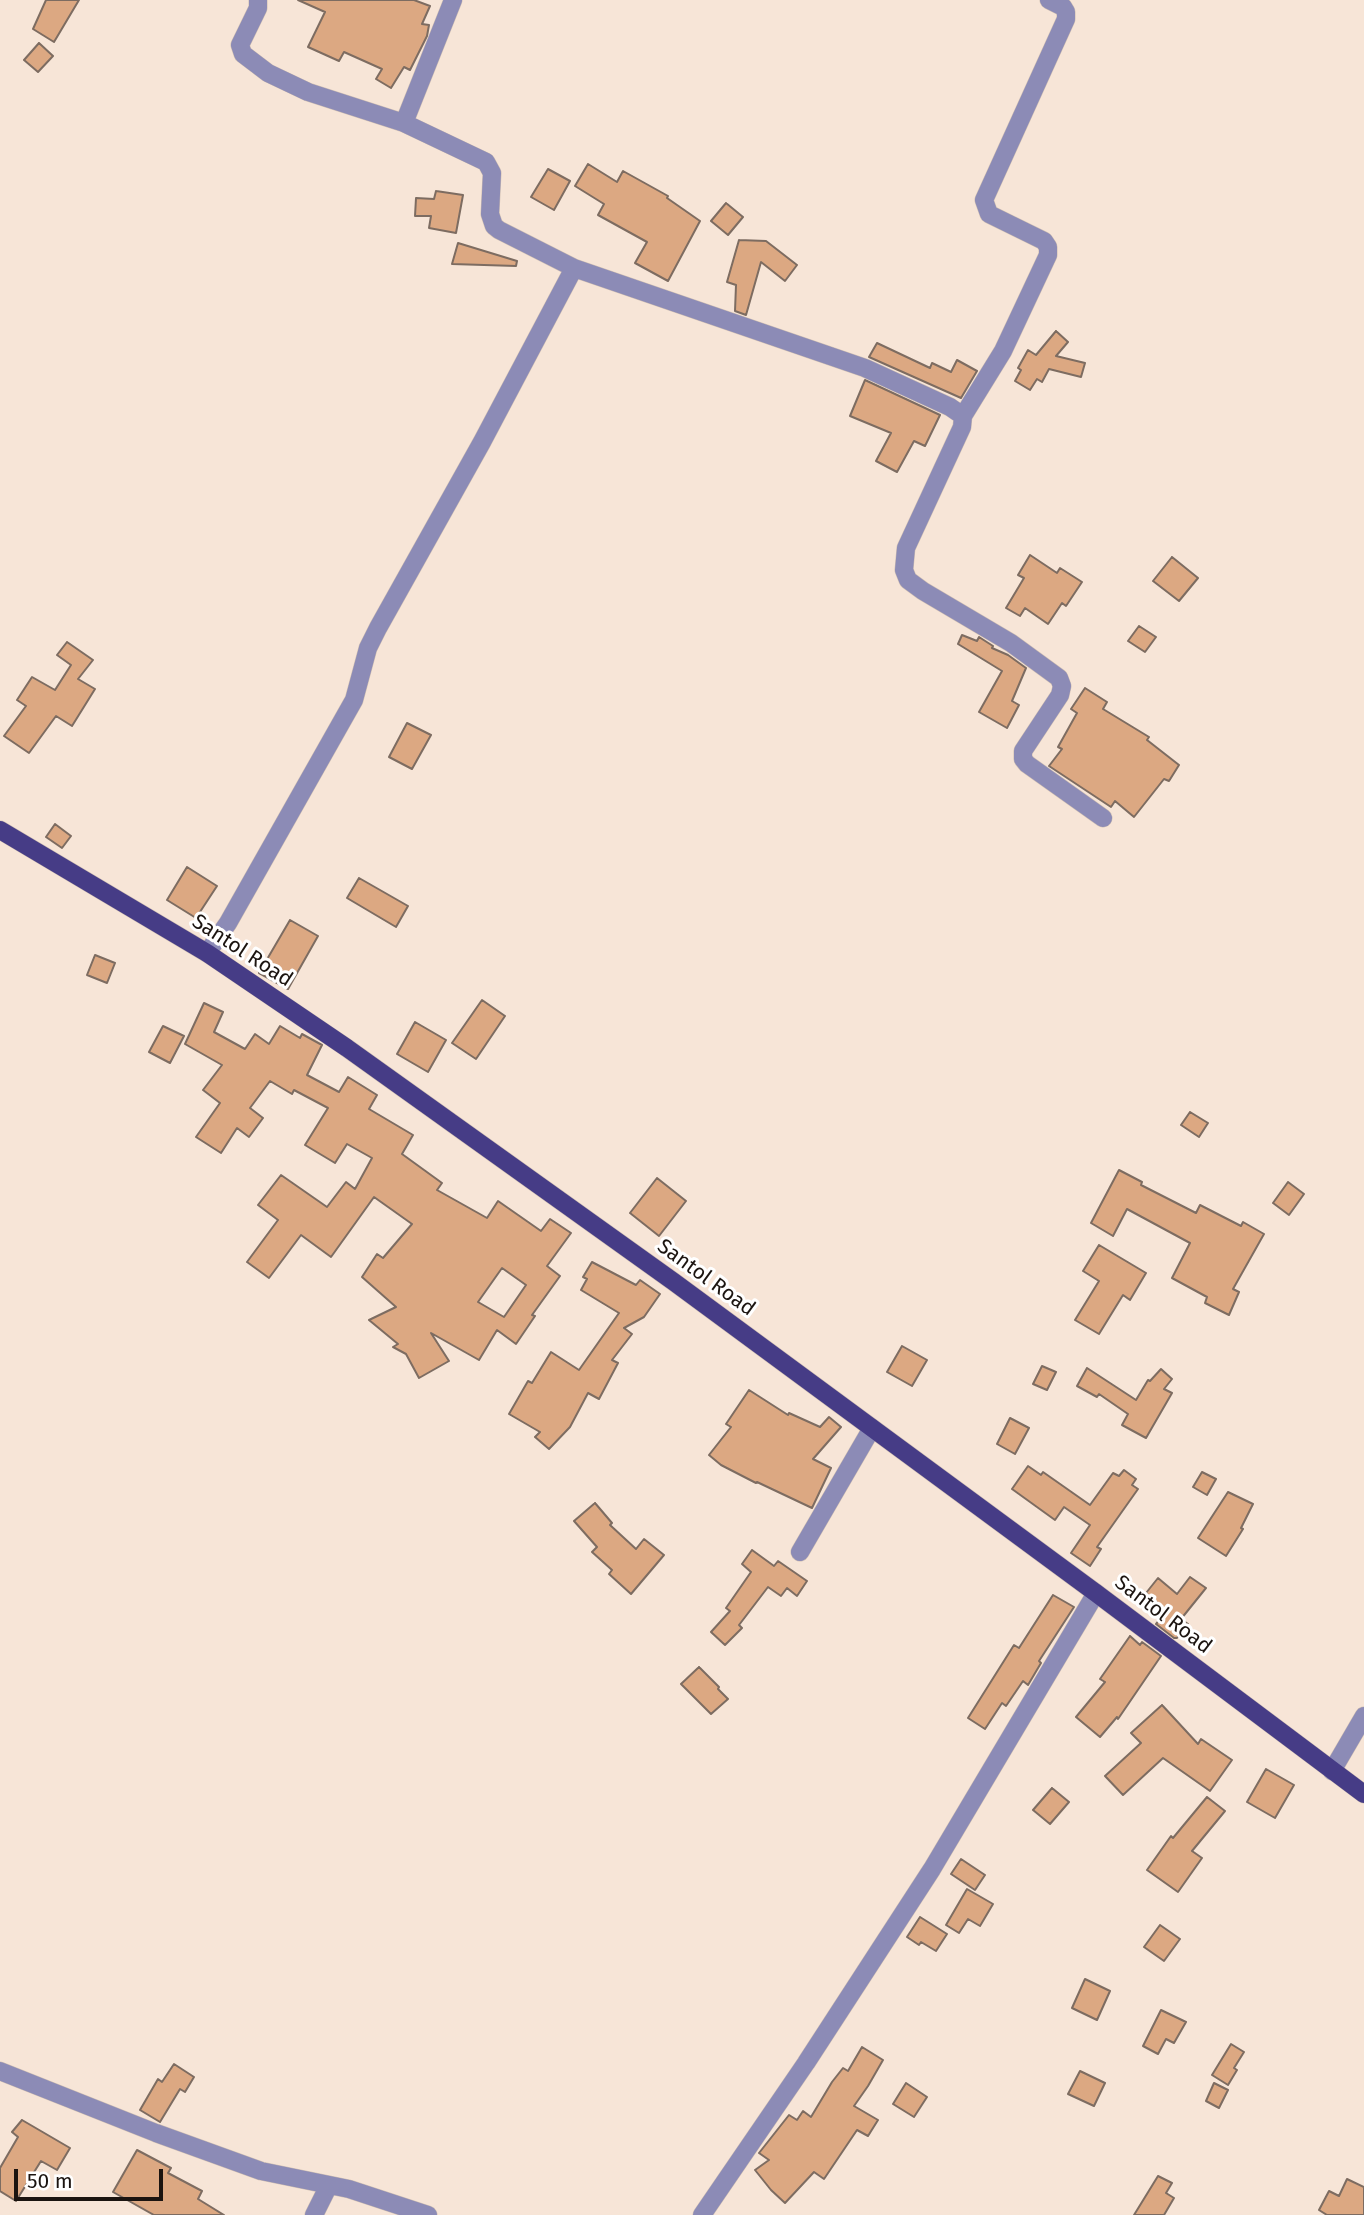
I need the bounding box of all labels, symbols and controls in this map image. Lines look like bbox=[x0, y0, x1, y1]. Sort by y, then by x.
street label: Santol Road bbox=[187, 909, 297, 993]
street label: Santol Road bbox=[652, 1234, 760, 1322]
street label: Santol Road bbox=[1110, 1570, 1216, 1660]
scale bar bbox=[18, 2156, 166, 2200]
text: 50 m bbox=[27, 2168, 73, 2194]

